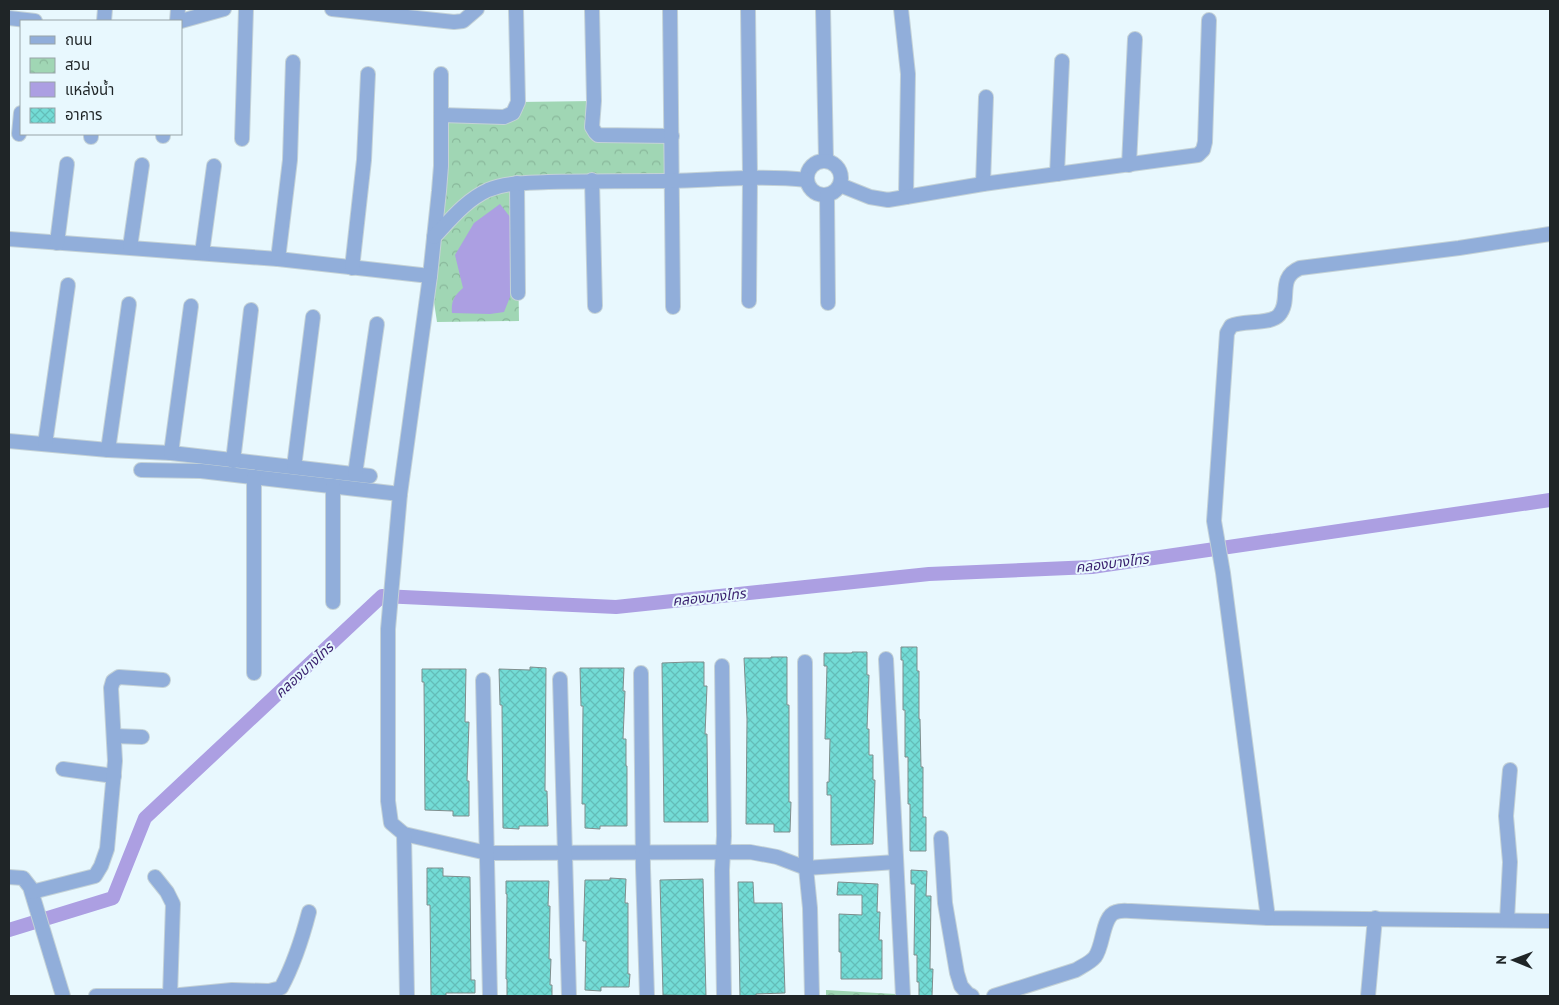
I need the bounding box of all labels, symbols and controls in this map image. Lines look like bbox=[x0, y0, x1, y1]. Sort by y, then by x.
legend bbox=[20, 20, 182, 135]
text: ถนน bbox=[65, 30, 92, 49]
text: สวน bbox=[65, 55, 90, 74]
text: แหล่งน้ำ bbox=[65, 79, 114, 99]
text: อาคาร bbox=[65, 105, 102, 124]
water label: คลองบางไทร bbox=[1074, 549, 1151, 576]
water label: คลองบางไทร bbox=[672, 584, 748, 610]
water label: คลองบางไทร bbox=[271, 638, 338, 702]
north arrow bbox=[1489, 935, 1539, 985]
text: N bbox=[1492, 955, 1510, 965]

